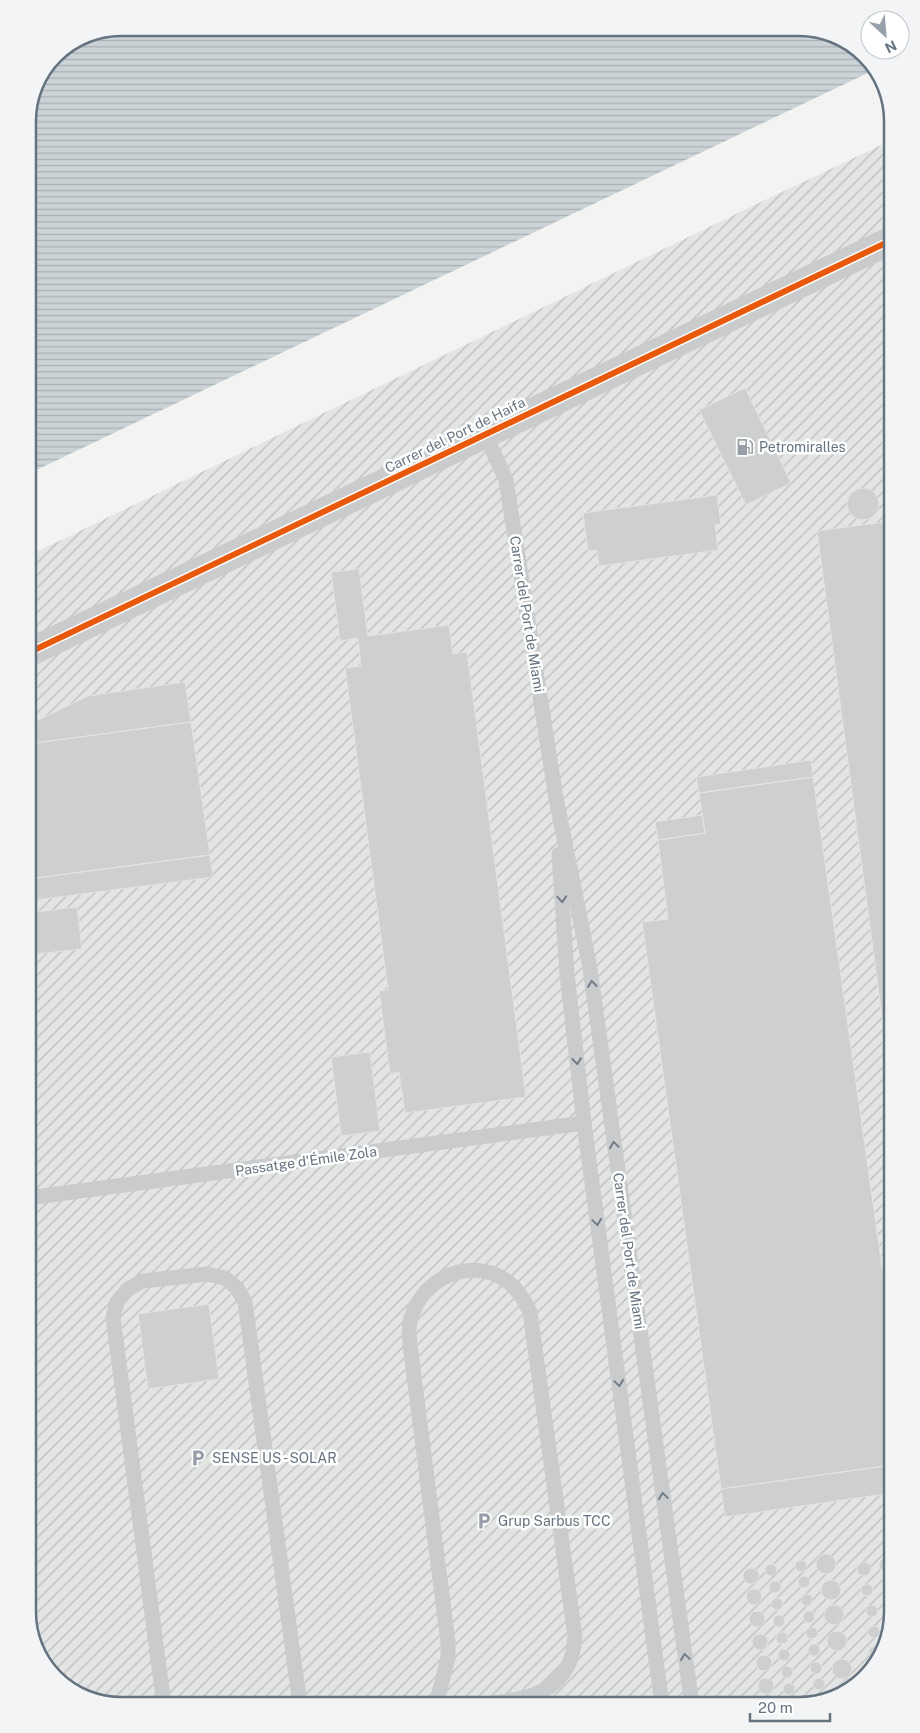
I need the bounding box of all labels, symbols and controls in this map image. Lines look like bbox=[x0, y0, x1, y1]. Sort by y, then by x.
north arrow bbox=[860, 10, 910, 60]
text: N bbox=[882, 37, 899, 56]
street label: Carrer del Port de Haifa bbox=[382, 394, 528, 476]
fuel station icon: Petromiralles bbox=[735, 437, 755, 457]
place label: Petromiralles bbox=[759, 439, 846, 455]
street label: Carrer del Port de Miami bbox=[507, 535, 547, 693]
one-way arrow bbox=[556, 895, 567, 903]
one-way arrow bbox=[587, 979, 598, 987]
one-way arrow bbox=[571, 1057, 582, 1065]
one-way arrow bbox=[609, 1140, 620, 1148]
street label: Passatge d'Émile Zola bbox=[234, 1142, 378, 1179]
street label: Carrer del Port de Miami bbox=[610, 1172, 648, 1330]
one-way arrow bbox=[591, 1218, 602, 1226]
one-way arrow bbox=[613, 1379, 624, 1387]
parking icon: SENSE US - SOLAR bbox=[188, 1448, 208, 1468]
place label: SENSE US - SOLAR bbox=[212, 1450, 337, 1466]
one-way arrow bbox=[658, 1492, 668, 1501]
parking icon: Grup Sarbus TCC bbox=[474, 1511, 494, 1531]
place label: Grup Sarbus TCC bbox=[498, 1513, 611, 1529]
one-way arrow bbox=[680, 1653, 691, 1661]
scale bar bbox=[750, 1690, 830, 1722]
text: 20 m bbox=[758, 1699, 793, 1716]

